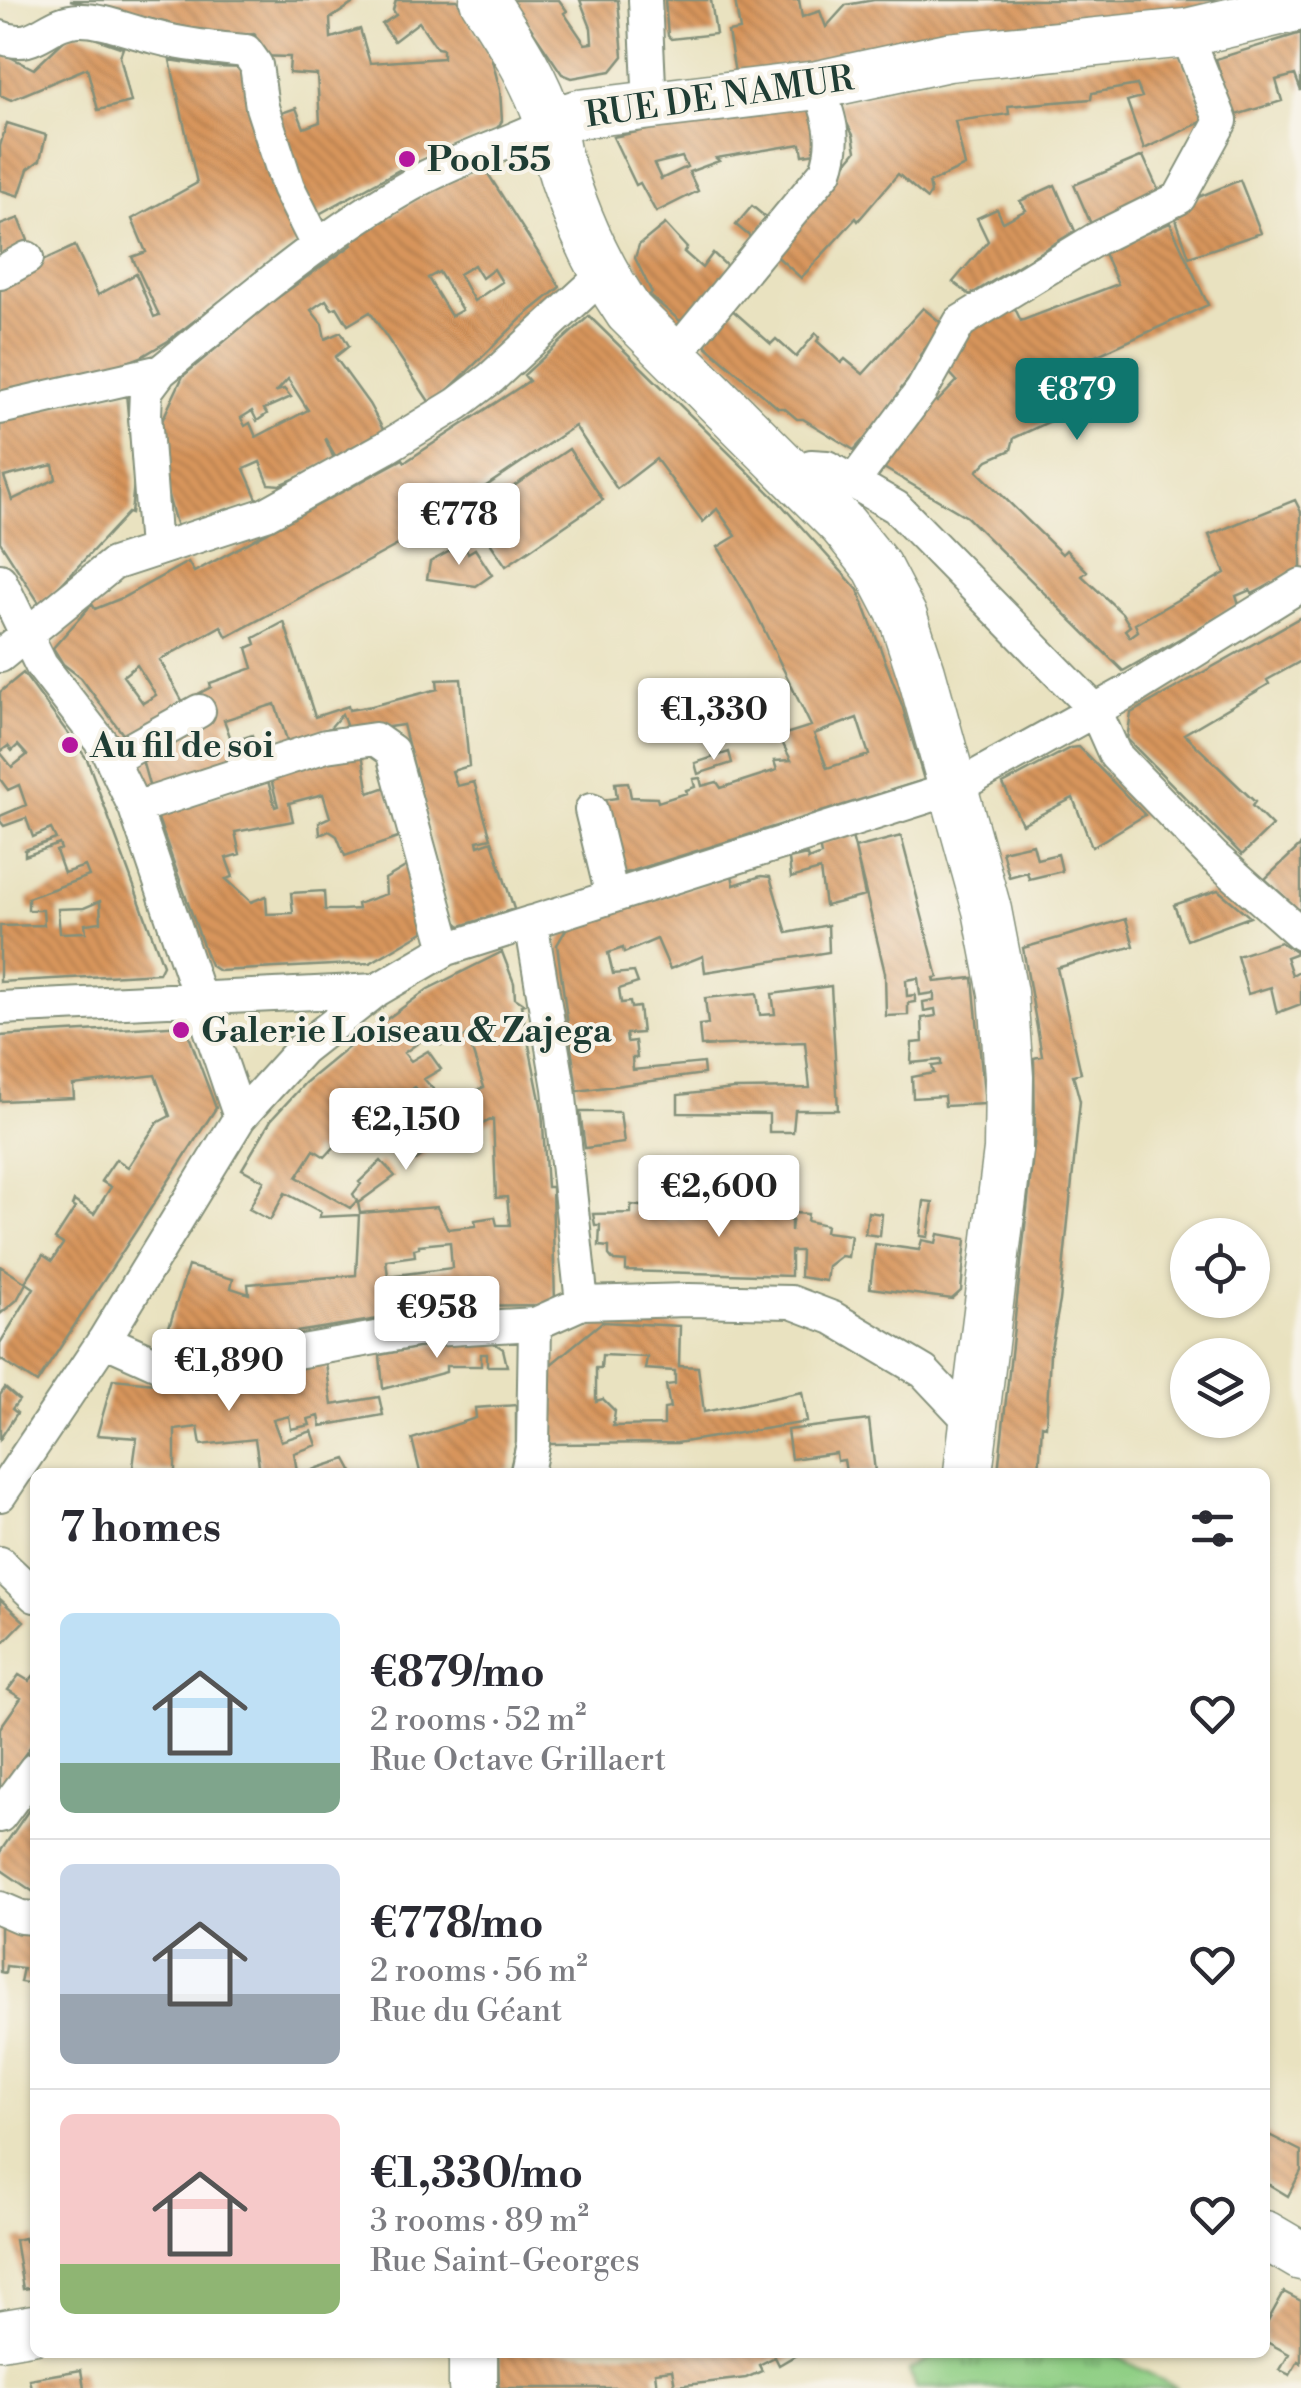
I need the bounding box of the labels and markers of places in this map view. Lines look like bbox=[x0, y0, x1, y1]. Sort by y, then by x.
place label: Pool 55 bbox=[427, 139, 551, 182]
marker: Pool 55 bbox=[396, 148, 418, 170]
pin: €879 bbox=[1018, 358, 1136, 443]
pin: €778 bbox=[400, 483, 518, 568]
pin: €1,330 bbox=[633, 678, 795, 763]
place label: Au fil de soi bbox=[89, 725, 274, 768]
marker: Au fil de soi bbox=[59, 734, 81, 756]
place label: Galerie Loiseau & Zajega bbox=[201, 1010, 613, 1053]
marker: Galerie Loiseau & Zajega bbox=[170, 1019, 192, 1041]
pin: €2,150 bbox=[325, 1088, 487, 1173]
pin: €2,600 bbox=[638, 1155, 800, 1240]
pin: €958 bbox=[378, 1276, 496, 1361]
pin: €1,890 bbox=[148, 1329, 310, 1414]

